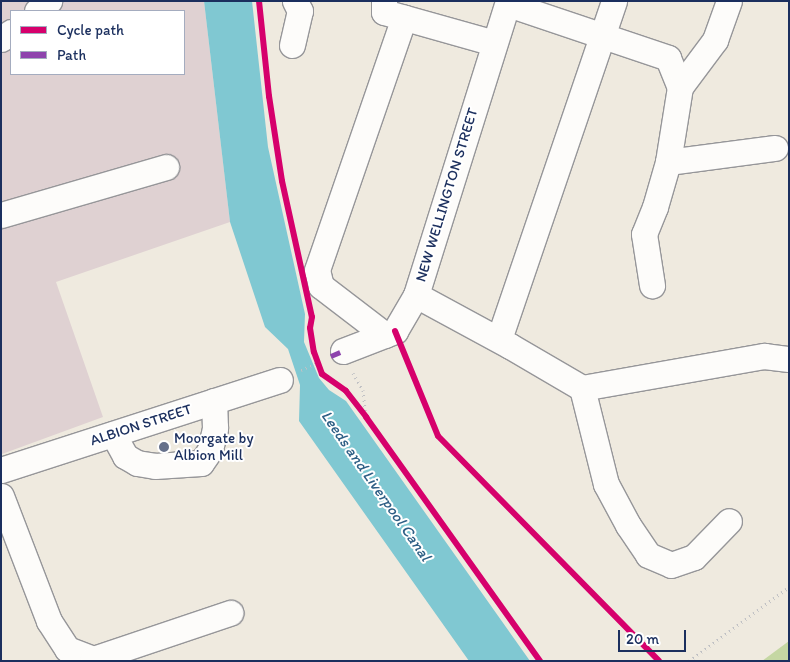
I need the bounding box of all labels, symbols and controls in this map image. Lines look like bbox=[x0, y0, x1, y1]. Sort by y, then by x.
legend bbox=[10, 10, 185, 75]
text: Cycle path bbox=[57, 21, 124, 39]
text: Path bbox=[57, 46, 86, 64]
street label: NEW WELLINGTON STREET bbox=[412, 107, 482, 283]
street label: ALBION STREET bbox=[88, 400, 194, 450]
water label: Leeds and Liverpool Canal bbox=[317, 407, 435, 565]
place label: Moorgate by Albion Mill bbox=[174, 429, 253, 464]
marker: Moorgate by Albion Mill bbox=[158, 441, 170, 453]
scale bar bbox=[620, 620, 688, 652]
text: 20 m bbox=[626, 630, 659, 648]

